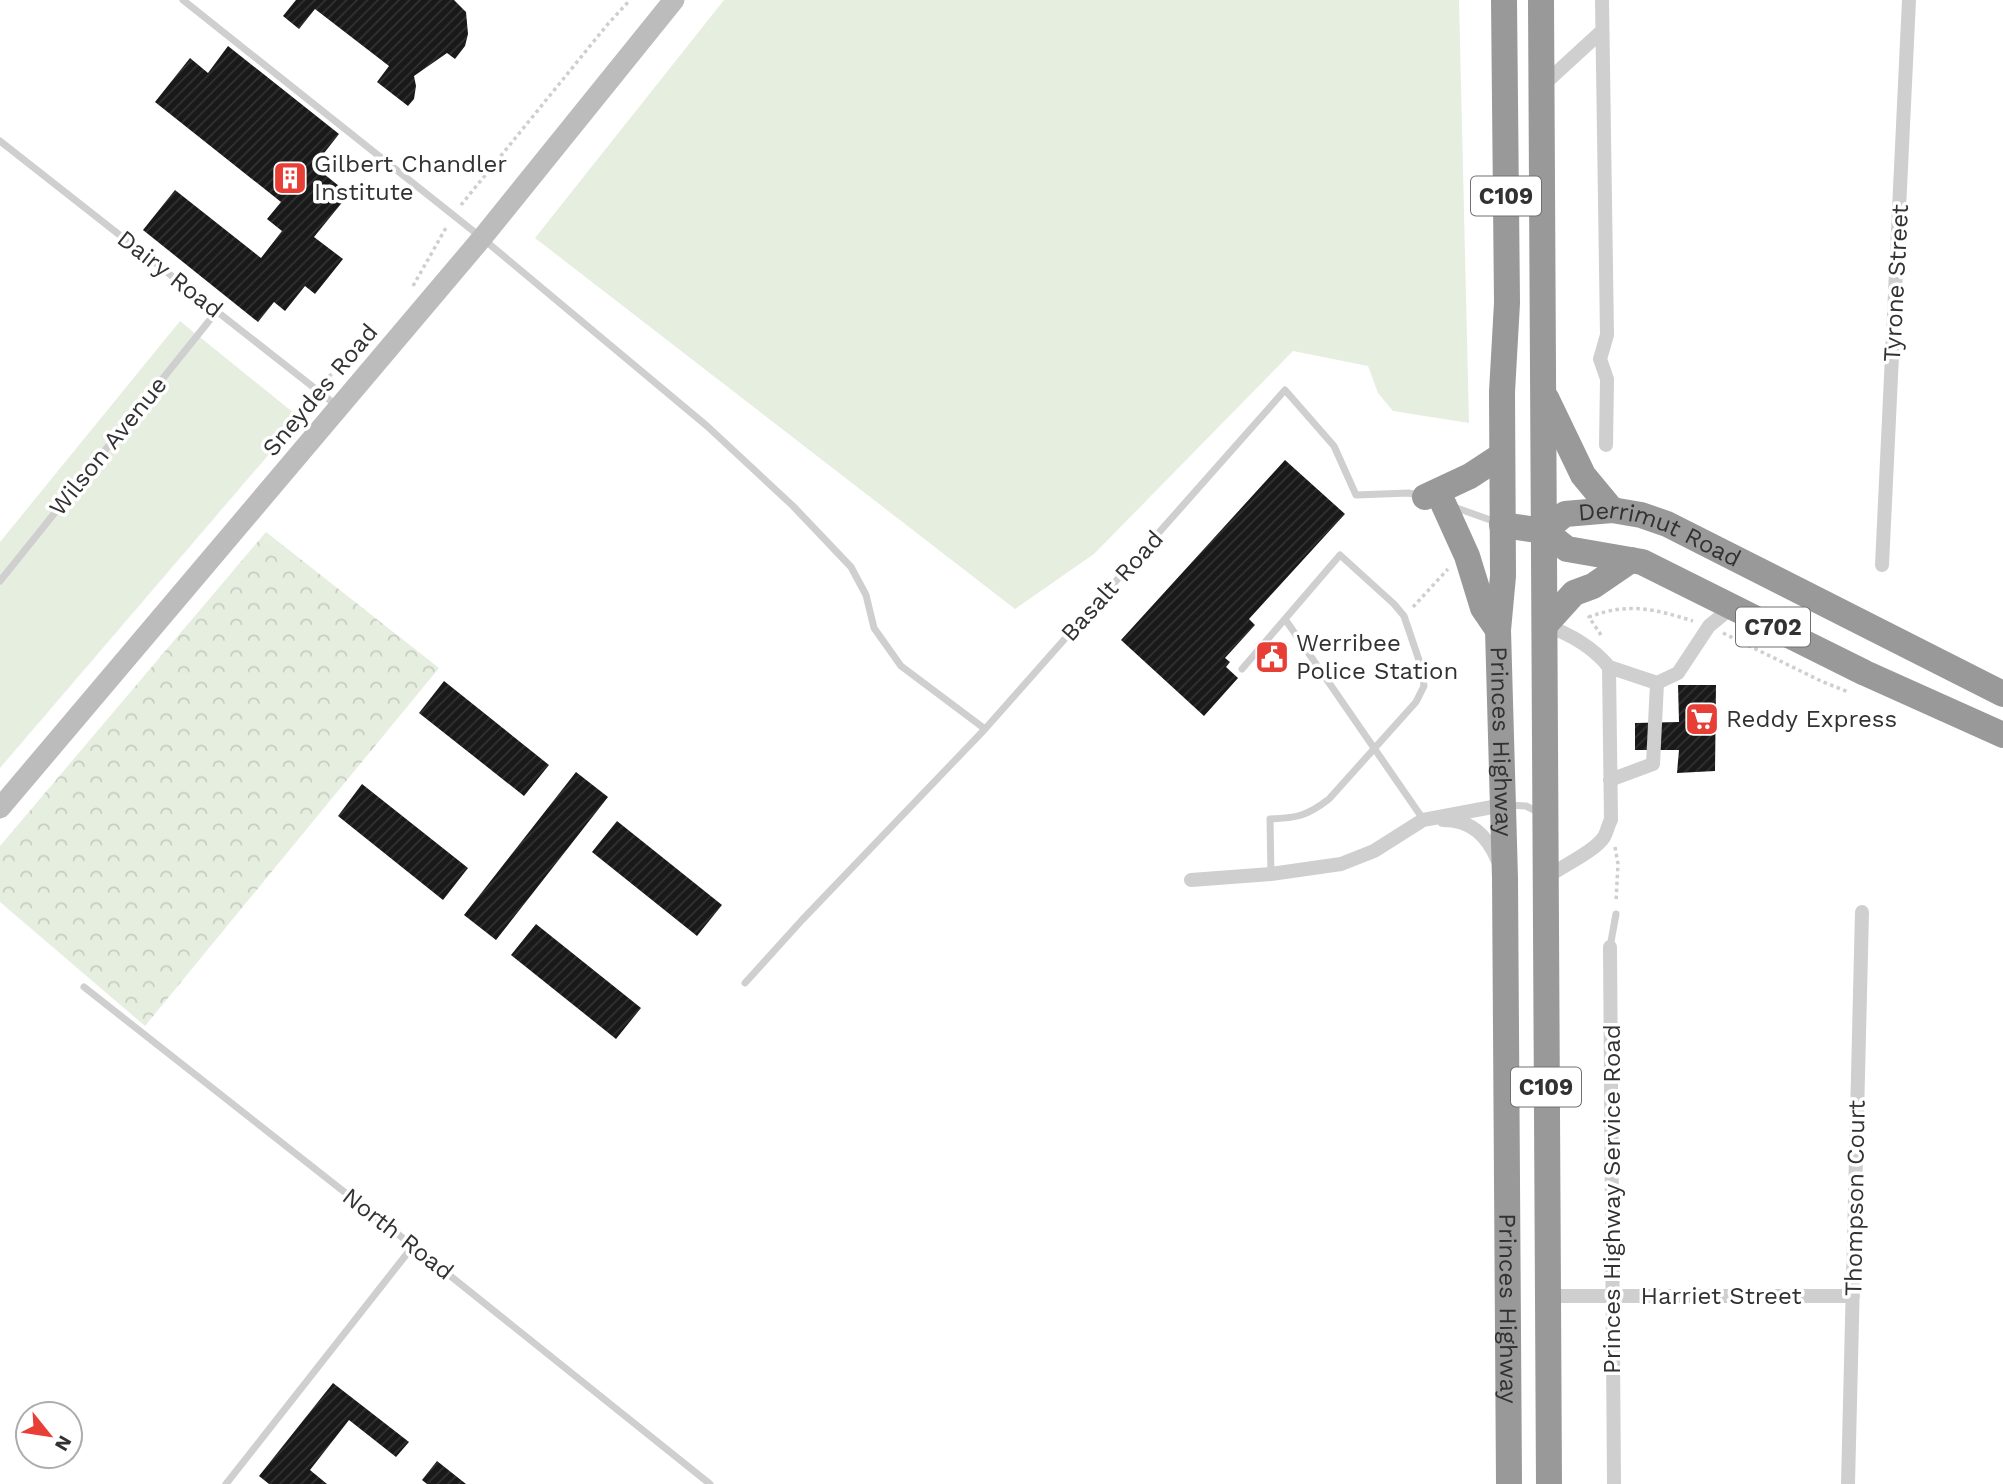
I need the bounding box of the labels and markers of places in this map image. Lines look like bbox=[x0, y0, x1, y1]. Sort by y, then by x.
place label: Gilbert Chandler Institute bbox=[314, 150, 507, 206]
building icon: Gilbert Chandler Institute bbox=[271, 159, 309, 197]
place label: Werribee Police Station bbox=[1296, 629, 1458, 685]
public building icon: Werribee Police Station bbox=[1253, 638, 1291, 676]
supermarket icon: Reddy Express bbox=[1683, 700, 1721, 738]
place label: Reddy Express bbox=[1726, 705, 1897, 733]

